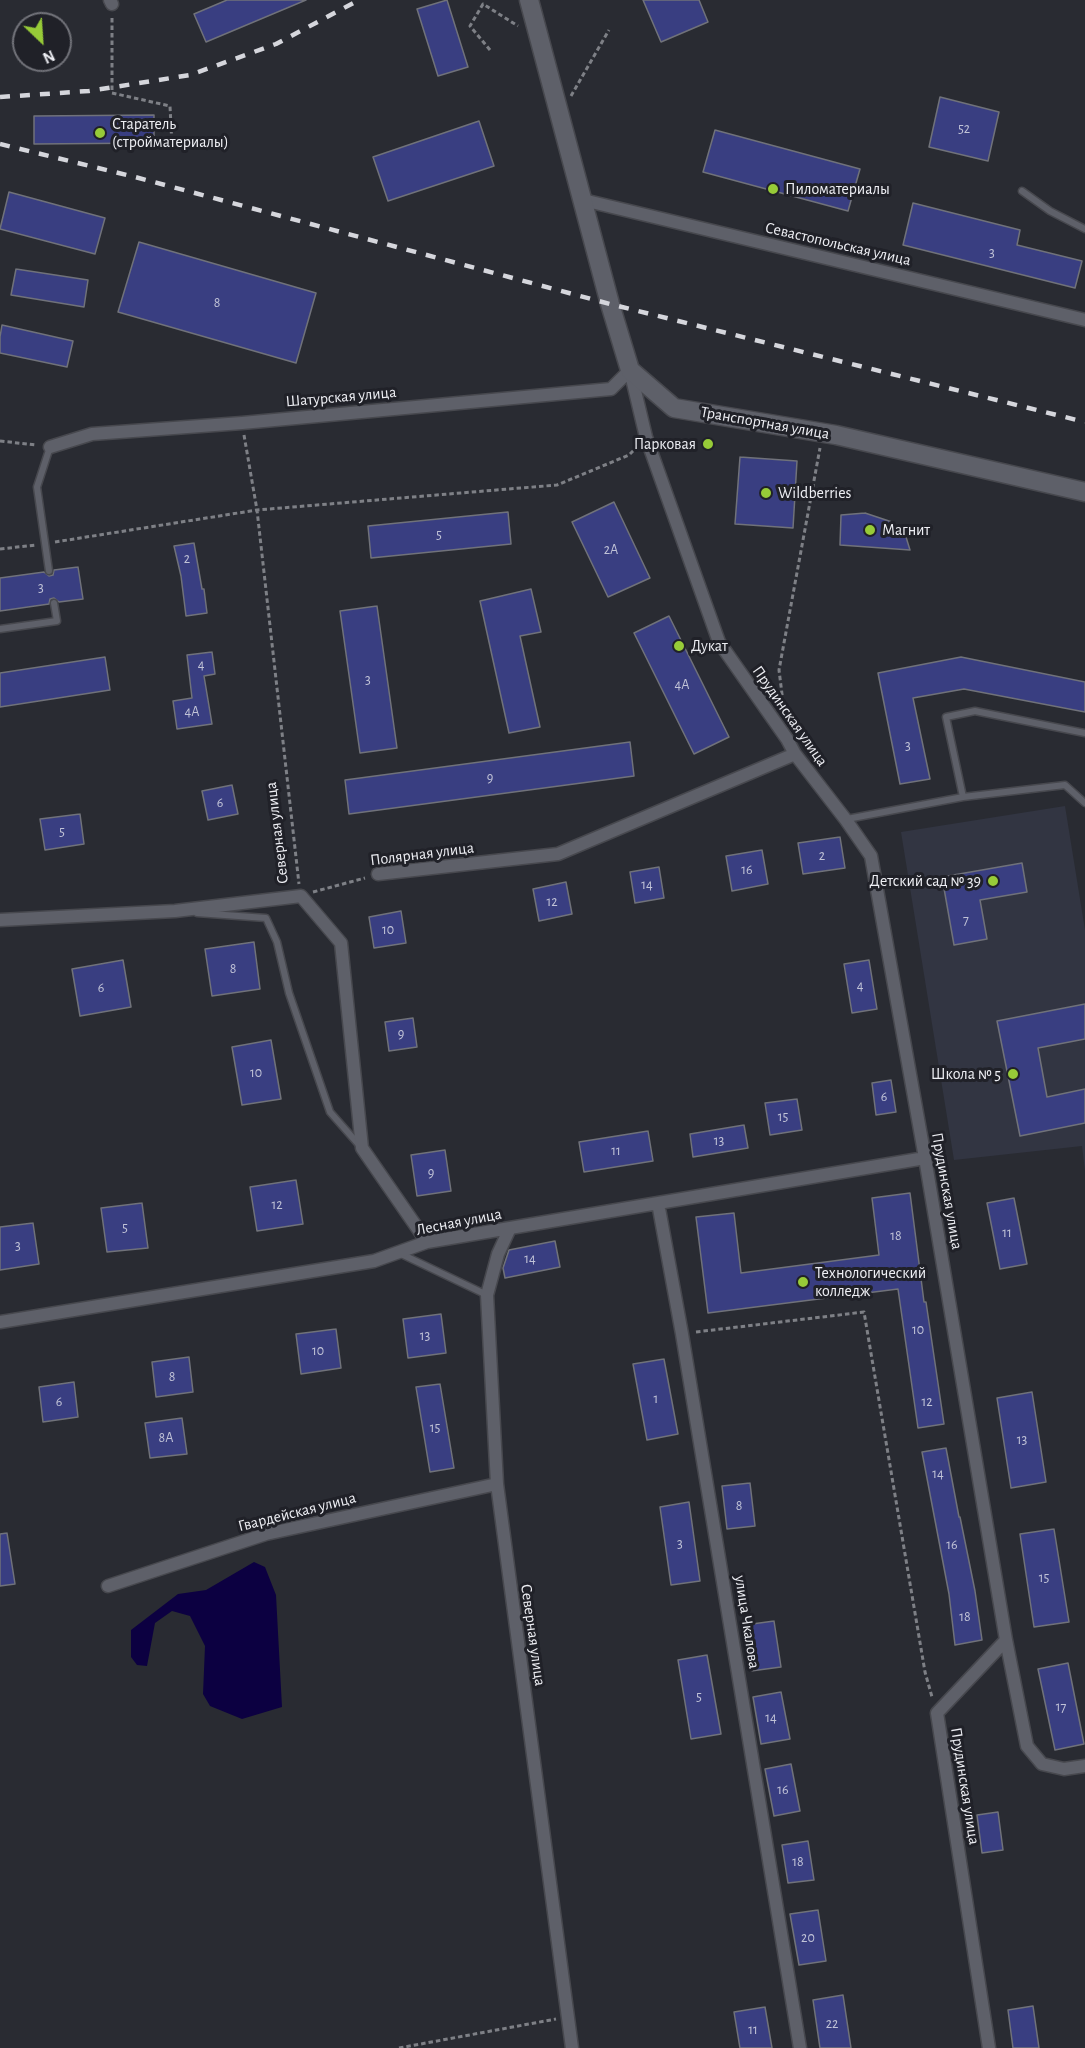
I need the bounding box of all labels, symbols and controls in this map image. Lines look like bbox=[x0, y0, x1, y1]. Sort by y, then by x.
north arrow bbox=[12, 12, 72, 72]
text: N bbox=[40, 47, 57, 66]
place label: Старатель (стройматериалы) bbox=[112, 114, 229, 152]
house number: 52 bbox=[958, 121, 970, 137]
marker: Старатель (стройматериалы) bbox=[93, 126, 107, 140]
place label: Пиломатериалы bbox=[785, 179, 890, 199]
marker: Пиломатериалы bbox=[766, 182, 780, 196]
street label: Севастопольская улица bbox=[763, 218, 913, 270]
house number: 3 bbox=[989, 245, 995, 261]
house number: 8 bbox=[214, 295, 220, 311]
street label: Шатурская улица bbox=[285, 383, 397, 411]
street label: Транспортная улица bbox=[699, 402, 831, 444]
place label: Парковая bbox=[634, 434, 696, 454]
marker: Парковая bbox=[701, 437, 715, 451]
place label: Wildberries bbox=[778, 483, 852, 503]
marker: Wildberries bbox=[759, 486, 773, 500]
place label: Магнит bbox=[882, 520, 930, 540]
marker: Магнит bbox=[863, 523, 877, 537]
house number: 5 bbox=[436, 527, 442, 543]
house number: 2А bbox=[604, 542, 618, 558]
house number: 2 bbox=[184, 551, 190, 567]
house number: 3 bbox=[38, 580, 44, 596]
place label: Дукат bbox=[691, 636, 728, 656]
marker: Дукат bbox=[672, 639, 686, 653]
house number: 4 bbox=[198, 657, 204, 673]
street label: Прудинская улица bbox=[748, 662, 832, 770]
house number: 3 bbox=[365, 672, 371, 688]
house number: 4А bbox=[675, 677, 689, 693]
house number: 4А bbox=[185, 704, 199, 720]
house number: 3 bbox=[905, 738, 911, 754]
house number: 9 bbox=[487, 770, 493, 786]
street label: Северная улица bbox=[261, 781, 293, 885]
house number: 6 bbox=[217, 795, 223, 811]
house number: 5 bbox=[59, 824, 65, 840]
street label: Полярная улица bbox=[369, 838, 475, 870]
house number: 2 bbox=[819, 848, 825, 864]
house number: 16 bbox=[741, 862, 753, 878]
place label: Детский сад № 39 bbox=[870, 871, 981, 891]
marker: Детский сад № 39 bbox=[986, 874, 1000, 888]
house number: 14 bbox=[641, 877, 653, 893]
house number: 12 bbox=[546, 894, 558, 910]
house number: 7 bbox=[963, 912, 969, 928]
house number: 10 bbox=[382, 922, 394, 938]
house number: 8 bbox=[230, 961, 236, 977]
house number: 4 bbox=[857, 978, 863, 994]
house number: 6 bbox=[98, 980, 104, 996]
house number: 9 bbox=[398, 1026, 404, 1042]
place label: Школа № 5 bbox=[931, 1064, 1001, 1084]
house number: 10 bbox=[250, 1065, 262, 1081]
marker: Школа № 5 bbox=[1006, 1067, 1020, 1081]
house number: 6 bbox=[881, 1089, 887, 1105]
house number: 15 bbox=[778, 1109, 788, 1125]
street label: Прудинская улица bbox=[927, 1131, 967, 1251]
house number: 13 bbox=[714, 1133, 724, 1149]
house number: 11 bbox=[611, 1143, 621, 1159]
house number: 9 bbox=[428, 1165, 434, 1181]
house number: 12 bbox=[271, 1197, 283, 1213]
street label: Лесная улица bbox=[415, 1204, 503, 1240]
house number: 5 bbox=[122, 1220, 128, 1236]
house number: 11 bbox=[1002, 1225, 1012, 1241]
house number: 18 bbox=[890, 1228, 902, 1244]
house number: 3 bbox=[15, 1238, 21, 1254]
house number: 14 bbox=[524, 1251, 536, 1267]
place label: Технологический колледж bbox=[815, 1263, 926, 1301]
marker: Технологический колледж bbox=[796, 1275, 810, 1289]
house number: 10 bbox=[912, 1322, 924, 1338]
house number: 13 bbox=[420, 1328, 430, 1344]
house number: 10 bbox=[312, 1343, 324, 1359]
house number: 8 bbox=[169, 1369, 175, 1385]
house number: 1 bbox=[654, 1391, 658, 1407]
house number: 6 bbox=[56, 1394, 62, 1410]
house number: 12 bbox=[921, 1394, 933, 1410]
house number: 15 bbox=[430, 1420, 440, 1436]
house number: 8А bbox=[159, 1430, 173, 1446]
house number: 13 bbox=[1017, 1432, 1027, 1448]
house number: 14 bbox=[932, 1466, 944, 1482]
street label: Гвардейская улица bbox=[236, 1488, 358, 1536]
house number: 8 bbox=[736, 1498, 742, 1514]
house number: 3 bbox=[677, 1536, 683, 1552]
house number: 16 bbox=[946, 1537, 958, 1553]
house number: 15 bbox=[1039, 1570, 1049, 1586]
street label: улица Чкалова bbox=[730, 1574, 764, 1670]
street label: Северная улица bbox=[516, 1583, 550, 1687]
house number: 18 bbox=[959, 1609, 971, 1625]
house number: 5 bbox=[696, 1689, 702, 1705]
house number: 17 bbox=[1056, 1699, 1066, 1715]
house number: 14 bbox=[765, 1710, 777, 1726]
street label: Прудинская улица bbox=[946, 1726, 984, 1846]
house number: 16 bbox=[777, 1782, 789, 1798]
house number: 18 bbox=[792, 1854, 804, 1870]
house number: 20 bbox=[801, 1930, 815, 1946]
house number: 22 bbox=[826, 2016, 838, 2032]
house number: 11 bbox=[748, 2022, 758, 2038]

